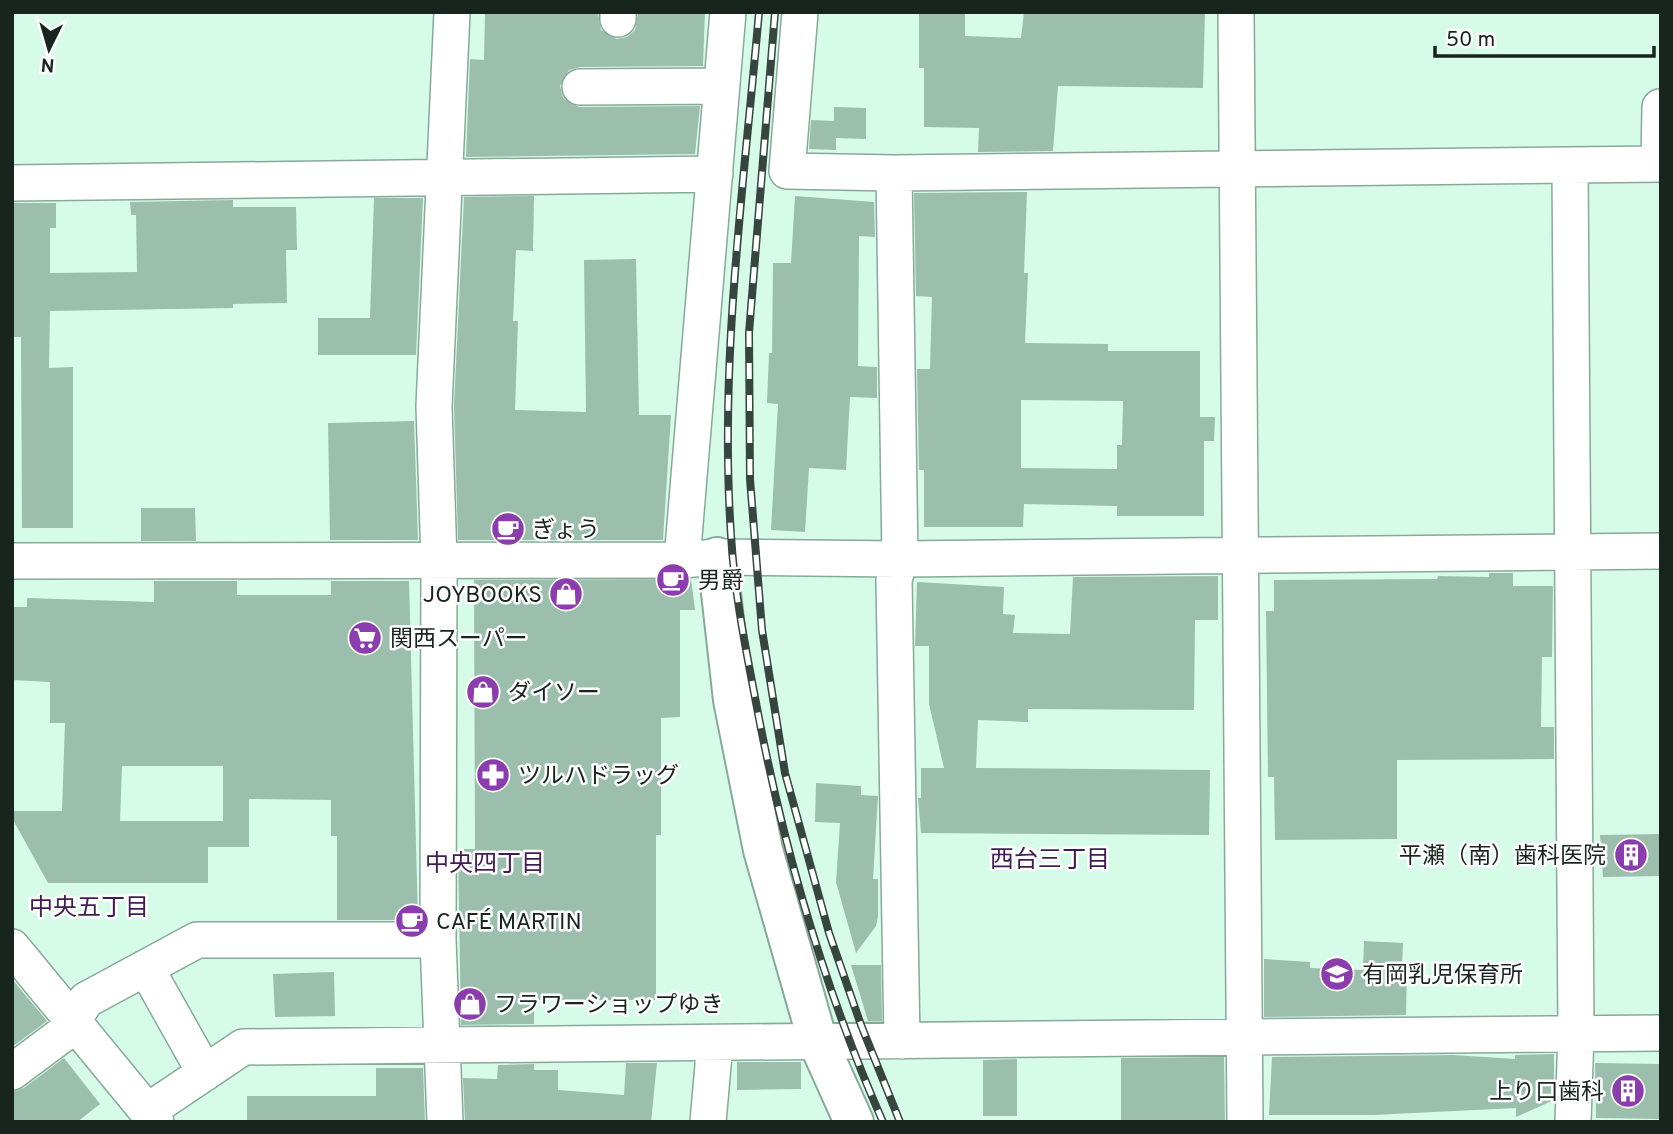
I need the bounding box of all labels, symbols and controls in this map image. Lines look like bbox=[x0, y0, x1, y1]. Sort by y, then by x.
north arrow bbox=[14, 14, 84, 84]
scale bar bbox=[1435, 14, 1654, 58]
text: 50 m bbox=[1446, 27, 1495, 54]
text: N bbox=[40, 51, 56, 76]
cafe icon: ぎょう bbox=[489, 510, 527, 548]
place label: ぎょう bbox=[532, 517, 600, 546]
cafe icon: 男爵 bbox=[654, 561, 692, 599]
place label: 男爵 bbox=[698, 568, 744, 597]
shop icon: JOYBOOKS bbox=[547, 575, 585, 613]
place label: JOYBOOKS bbox=[423, 582, 542, 611]
supermarket icon: 関西スーパー bbox=[346, 619, 384, 657]
place label: 関西スーパー bbox=[390, 626, 528, 655]
shop icon: ダイソー bbox=[464, 673, 502, 711]
place label: ダイソー bbox=[508, 680, 600, 709]
pharmacy icon: ツルハドラッグ bbox=[474, 756, 512, 794]
place label: ツルハドラッグ bbox=[518, 763, 679, 792]
building icon: 平瀬（南）歯科医院 bbox=[1612, 836, 1650, 874]
place label: 平瀬（南）歯科医院 bbox=[1399, 843, 1606, 872]
district label: 西台三丁目 bbox=[990, 846, 1110, 876]
district label: 中央四丁目 bbox=[425, 850, 545, 880]
district label: 中央五丁目 bbox=[29, 894, 149, 924]
cafe icon: CAFÉ MARTIN bbox=[393, 902, 431, 940]
place label: CAFÉ MARTIN bbox=[436, 908, 582, 938]
school or university icon: 有岡乳児保育所 bbox=[1318, 955, 1356, 993]
place label: 有岡乳児保育所 bbox=[1362, 962, 1523, 991]
shop icon: フラワーショップゆき bbox=[451, 985, 489, 1023]
place label: フラワーショップゆき bbox=[494, 992, 724, 1021]
building icon: 上り口歯科 bbox=[1609, 1072, 1647, 1110]
place label: 上り口歯科 bbox=[1489, 1079, 1604, 1108]

